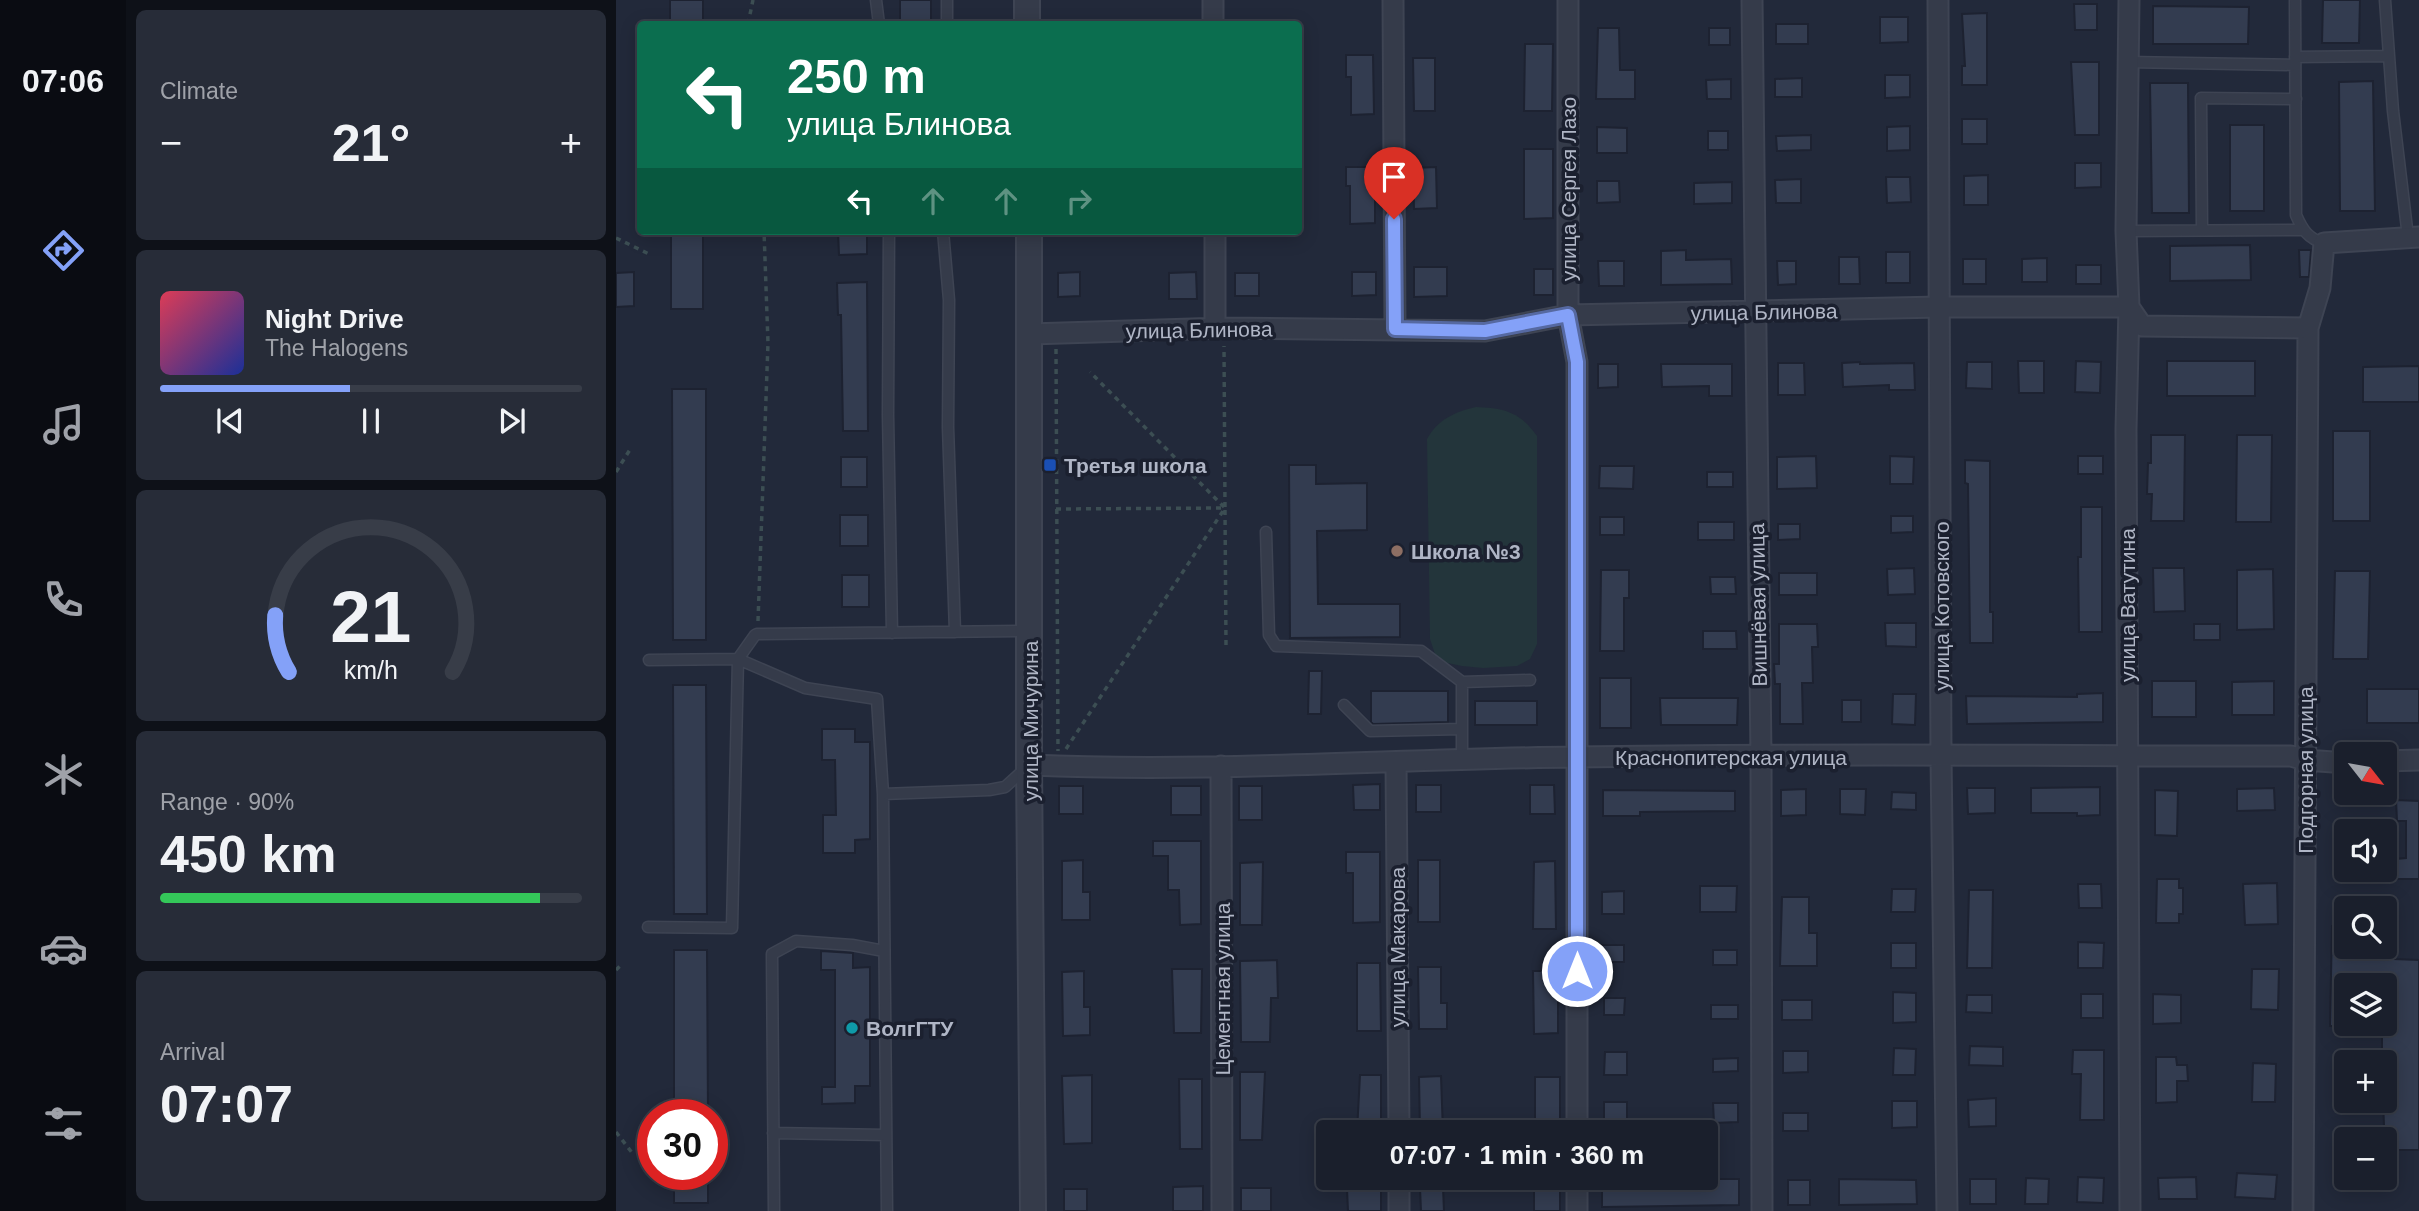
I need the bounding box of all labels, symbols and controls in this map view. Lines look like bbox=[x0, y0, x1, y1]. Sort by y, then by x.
icon: left bbox=[672, 49, 763, 140]
text: 250 m bbox=[787, 49, 926, 103]
text: 07:06 bbox=[22, 63, 104, 99]
text: Climate bbox=[160, 78, 238, 104]
street label: улица Сергея Лазо bbox=[1557, 97, 1580, 281]
text: улица Блинова bbox=[787, 106, 1011, 142]
text: 21° bbox=[332, 114, 410, 172]
text: − bbox=[160, 122, 182, 164]
text: + bbox=[560, 122, 582, 164]
pin bbox=[1364, 147, 1424, 219]
icon: arrive bbox=[1375, 158, 1413, 196]
icon: left bbox=[841, 182, 879, 220]
icon: ahead bbox=[914, 182, 952, 220]
icon: ahead bbox=[987, 182, 1025, 220]
icon: right bbox=[1060, 182, 1098, 220]
icon: directions bbox=[39, 226, 88, 275]
street label: улица Блинова bbox=[1690, 299, 1838, 325]
text: Night Drive bbox=[265, 304, 404, 334]
street label: улица Блинова bbox=[1125, 317, 1273, 343]
text: The Halogens bbox=[265, 335, 408, 361]
icon: music bbox=[39, 400, 88, 449]
icon: previous bbox=[211, 402, 249, 440]
icon: pause bbox=[352, 402, 390, 440]
icon: next bbox=[493, 402, 531, 440]
place label: Третья школа bbox=[1064, 454, 1207, 477]
marker: Третья школа bbox=[1042, 457, 1058, 473]
street label: улица Котовского bbox=[1930, 521, 1953, 691]
street label: Вишнёвая улица bbox=[1745, 523, 1771, 687]
street label: улица Ватутина bbox=[2116, 528, 2139, 682]
place label: Школа №3 bbox=[1411, 540, 1521, 563]
marker: Школа №3 bbox=[1389, 543, 1405, 559]
icon: phone bbox=[39, 575, 88, 624]
text: 21 bbox=[331, 576, 411, 657]
street label: улица Мичурина bbox=[1019, 640, 1042, 801]
text: km/h bbox=[344, 655, 398, 683]
street label: Подгорная улица bbox=[2294, 686, 2317, 854]
north arrow bbox=[2334, 742, 2398, 805]
map controls bbox=[2334, 742, 2397, 1190]
street label: Краснопитерская улица bbox=[1615, 746, 1847, 769]
icon: climate bbox=[39, 750, 88, 799]
text: Range · 90% bbox=[160, 789, 294, 815]
button: sound bbox=[2334, 819, 2397, 882]
text: 450 km bbox=[160, 825, 336, 883]
street label: улица Макарова bbox=[1386, 867, 1409, 1027]
button: search bbox=[2334, 896, 2397, 959]
street label: Цементная улица bbox=[1211, 902, 1234, 1075]
icon: car bbox=[39, 924, 88, 973]
position arrow bbox=[1540, 934, 1614, 1008]
button: layers bbox=[2334, 973, 2397, 1036]
place label: ВолгГТУ bbox=[866, 1017, 954, 1040]
marker: ВолгГТУ bbox=[844, 1020, 860, 1036]
text: Arrival bbox=[160, 1039, 225, 1065]
button: + bbox=[2334, 1050, 2397, 1113]
text: 07:07 bbox=[160, 1075, 293, 1133]
icon: filters bbox=[39, 1099, 88, 1148]
speed limit sign: 30 bbox=[637, 1099, 728, 1190]
button: − bbox=[2334, 1127, 2397, 1190]
text: 07:07 · 1 min · 360 m bbox=[1390, 1140, 1644, 1170]

